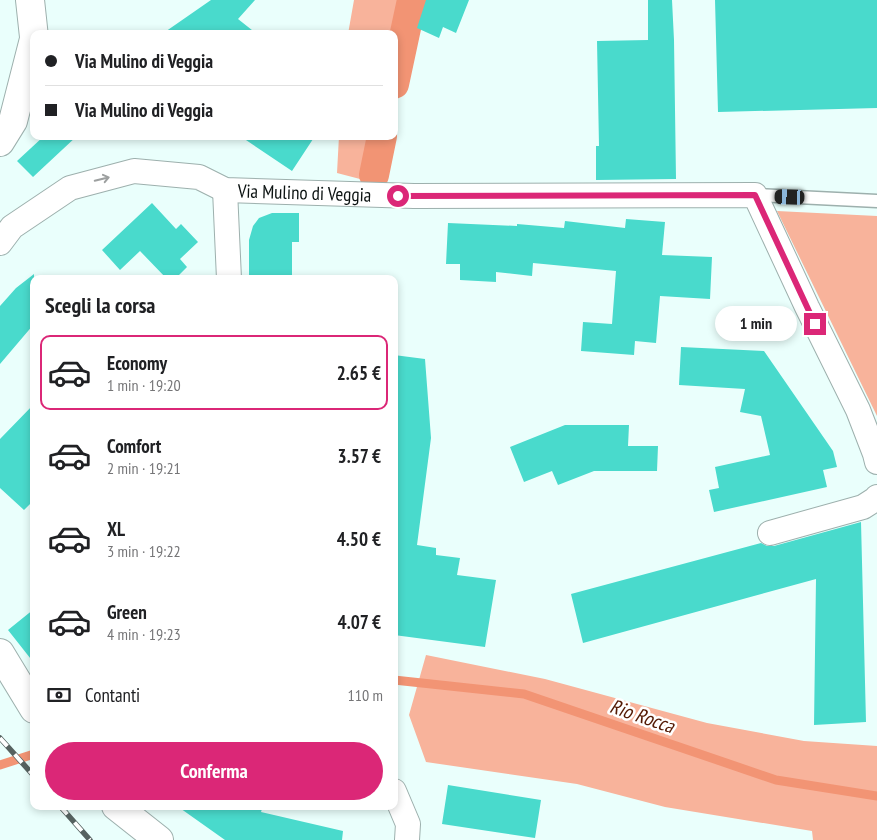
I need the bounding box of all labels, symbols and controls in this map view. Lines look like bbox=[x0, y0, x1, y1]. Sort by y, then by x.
text: Via Mulino di Veggia bbox=[75, 49, 213, 73]
text: Via Mulino di Veggia bbox=[75, 98, 213, 122]
one-way arrow bbox=[94, 174, 110, 183]
street label: Via Mulino di Veggia bbox=[236, 178, 372, 207]
route start bbox=[387, 185, 409, 207]
car bbox=[774, 189, 805, 205]
text: Scegli la corsa bbox=[45, 291, 155, 319]
callout: 1 min bbox=[715, 306, 798, 342]
text: 1 min bbox=[740, 313, 772, 333]
route end bbox=[804, 313, 826, 335]
icon: car bbox=[47, 350, 92, 395]
text: Economy bbox=[107, 351, 167, 375]
text: 2.65 € bbox=[337, 361, 381, 385]
text: 1 min · 19:20 bbox=[107, 375, 181, 395]
icon: car bbox=[47, 433, 92, 478]
text: Comfort bbox=[107, 434, 161, 458]
text: 3.57 € bbox=[338, 444, 381, 468]
text: 2 min · 19:21 bbox=[107, 458, 181, 478]
icon: car bbox=[47, 516, 92, 561]
text: XL bbox=[107, 517, 125, 541]
text: 4.50 € bbox=[337, 527, 381, 551]
text: 3 min · 19:22 bbox=[107, 541, 181, 561]
icon: car bbox=[47, 599, 92, 644]
text: Green bbox=[107, 600, 147, 624]
text: 4.07 € bbox=[338, 610, 381, 634]
text: 4 min · 19:23 bbox=[107, 624, 181, 644]
icon: cash bbox=[45, 681, 73, 709]
text: Contanti bbox=[85, 683, 140, 707]
text: 110 m bbox=[348, 685, 383, 705]
water label: Rio Rocca bbox=[606, 693, 678, 739]
button: Conferma bbox=[45, 742, 383, 800]

